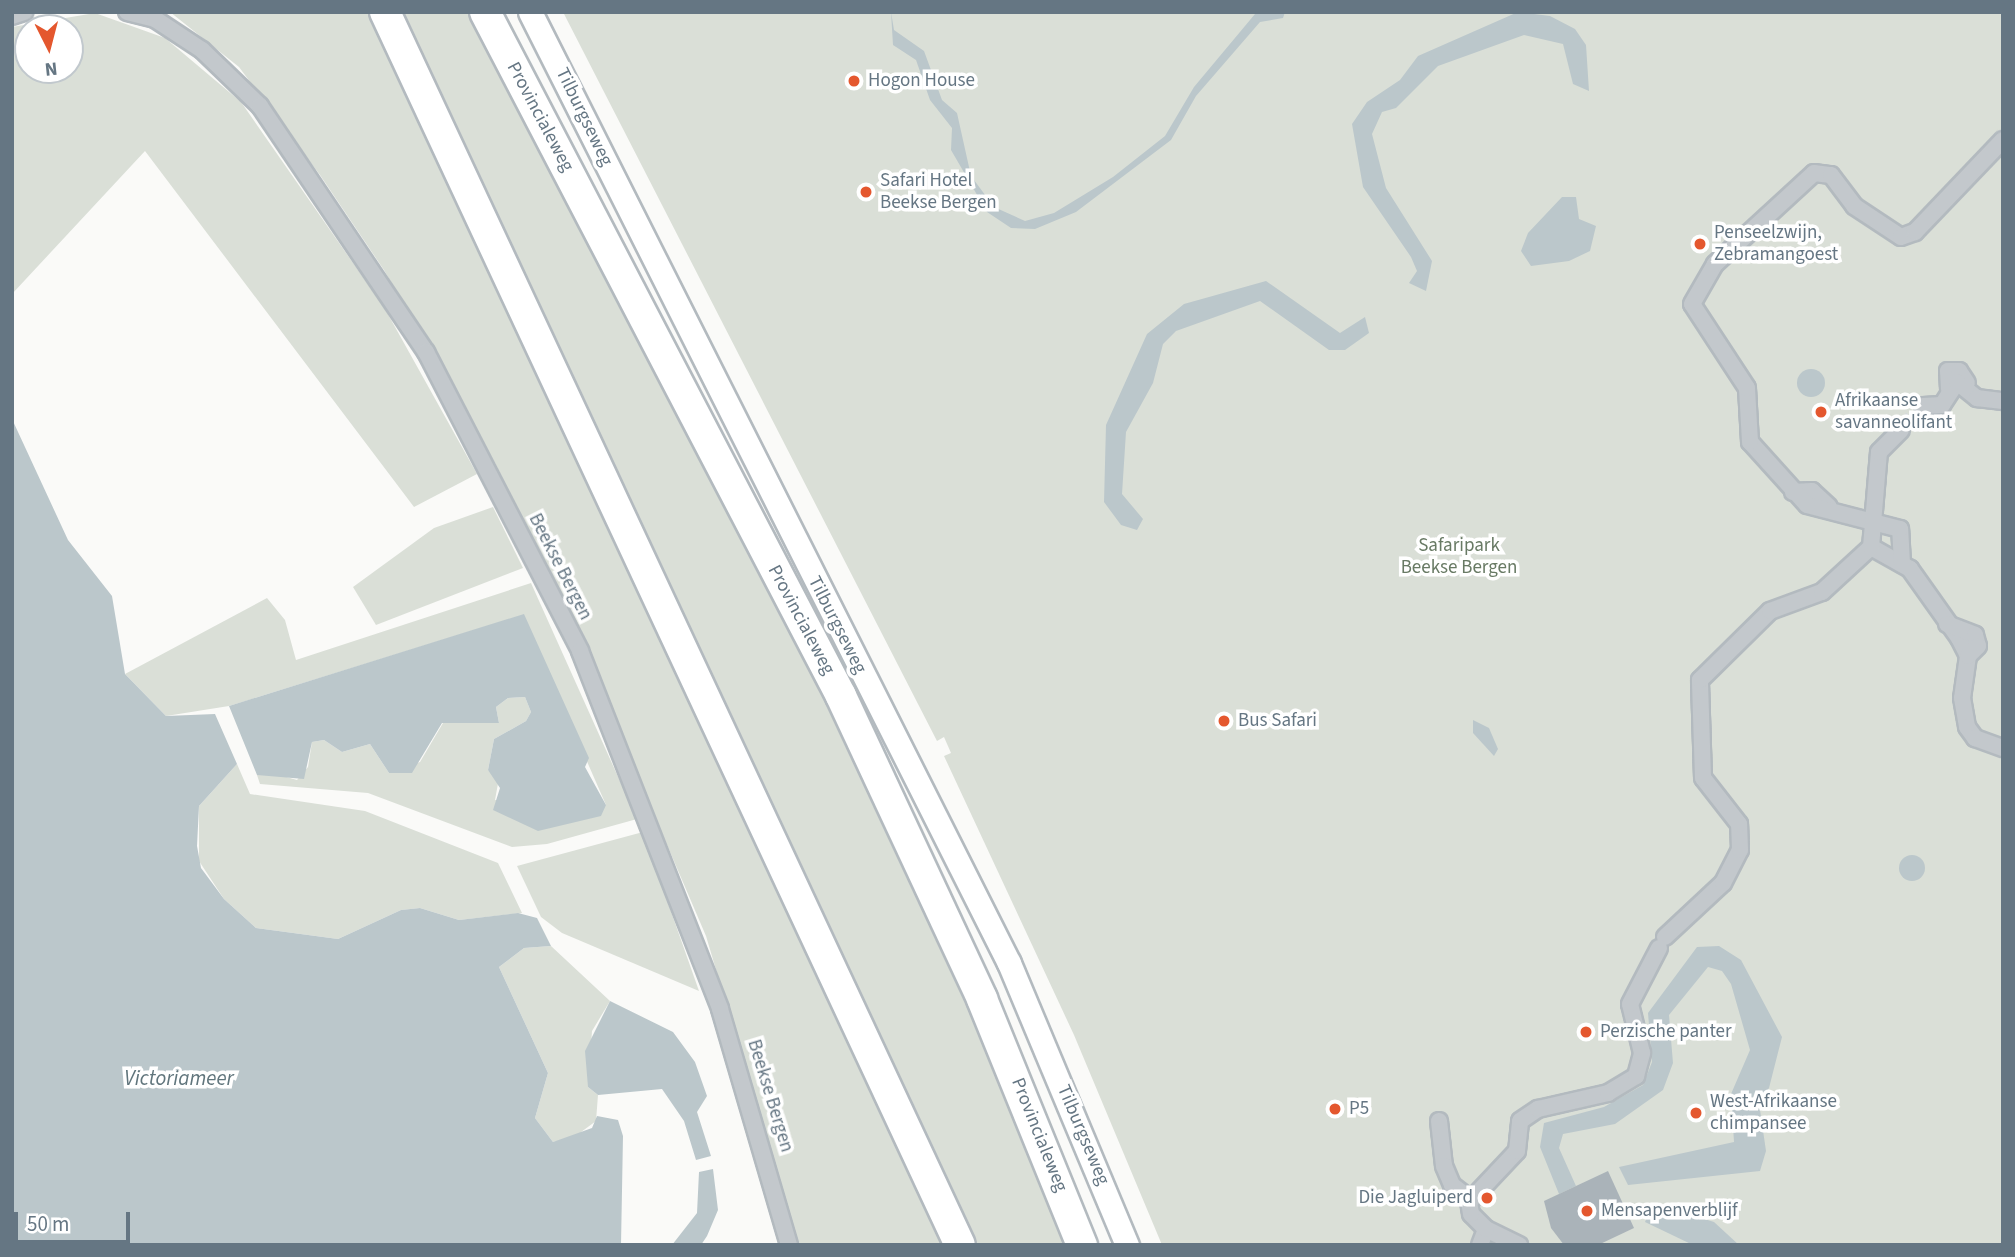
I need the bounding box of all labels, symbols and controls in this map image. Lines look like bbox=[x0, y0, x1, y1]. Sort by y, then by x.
north arrow bbox=[14, 14, 84, 84]
text: N bbox=[43, 54, 59, 82]
street label: Provincialeweg bbox=[502, 58, 578, 176]
street label: Tilburgseweg bbox=[550, 64, 618, 170]
place label: Hogon House bbox=[868, 70, 975, 92]
marker: Hogon House bbox=[846, 73, 862, 89]
place label: Safari Hotel Beekse Bergen bbox=[880, 170, 997, 214]
marker: Safari Hotel Beekse Bergen bbox=[858, 184, 874, 200]
place label: Penseelzwijn, Zebramangoest bbox=[1714, 222, 1838, 266]
marker: Penseelzwijn, Zebramangoest bbox=[1692, 236, 1708, 252]
place label: Afrikaanse savanneolifant bbox=[1835, 390, 1952, 434]
marker: Afrikaanse savanneolifant bbox=[1813, 404, 1829, 420]
street label: Beekse Bergen bbox=[523, 510, 597, 624]
park label: Safaripark Beekse Bergen bbox=[1401, 535, 1517, 579]
street label: Provincialeweg bbox=[763, 561, 839, 679]
street label: Tilburgseweg bbox=[803, 572, 871, 678]
place label: Bus Safari bbox=[1238, 710, 1317, 732]
marker: Bus Safari bbox=[1216, 713, 1232, 729]
place label: Perzische panter bbox=[1600, 1021, 1732, 1043]
marker: Perzische panter bbox=[1578, 1024, 1594, 1040]
street label: Beekse Bergen bbox=[742, 1037, 798, 1155]
water label: Victoriameer bbox=[124, 1065, 234, 1091]
street label: Provincialeweg bbox=[1006, 1075, 1072, 1195]
street label: Tilburgseweg bbox=[1052, 1082, 1114, 1188]
place label: West-Afrikaanse chimpansee bbox=[1710, 1091, 1837, 1135]
place label: P5 bbox=[1349, 1098, 1369, 1120]
marker: P5 bbox=[1327, 1101, 1343, 1117]
marker: West-Afrikaanse chimpansee bbox=[1688, 1105, 1704, 1121]
place label: Die Jagluiperd bbox=[1358, 1187, 1473, 1209]
marker: Die Jagluiperd bbox=[1479, 1190, 1495, 1206]
scale bar bbox=[18, 1198, 133, 1242]
place label: Mensapenverblijf bbox=[1601, 1200, 1738, 1222]
marker: Mensapenverblijf bbox=[1579, 1203, 1595, 1219]
text: 50 m bbox=[27, 1209, 69, 1239]

